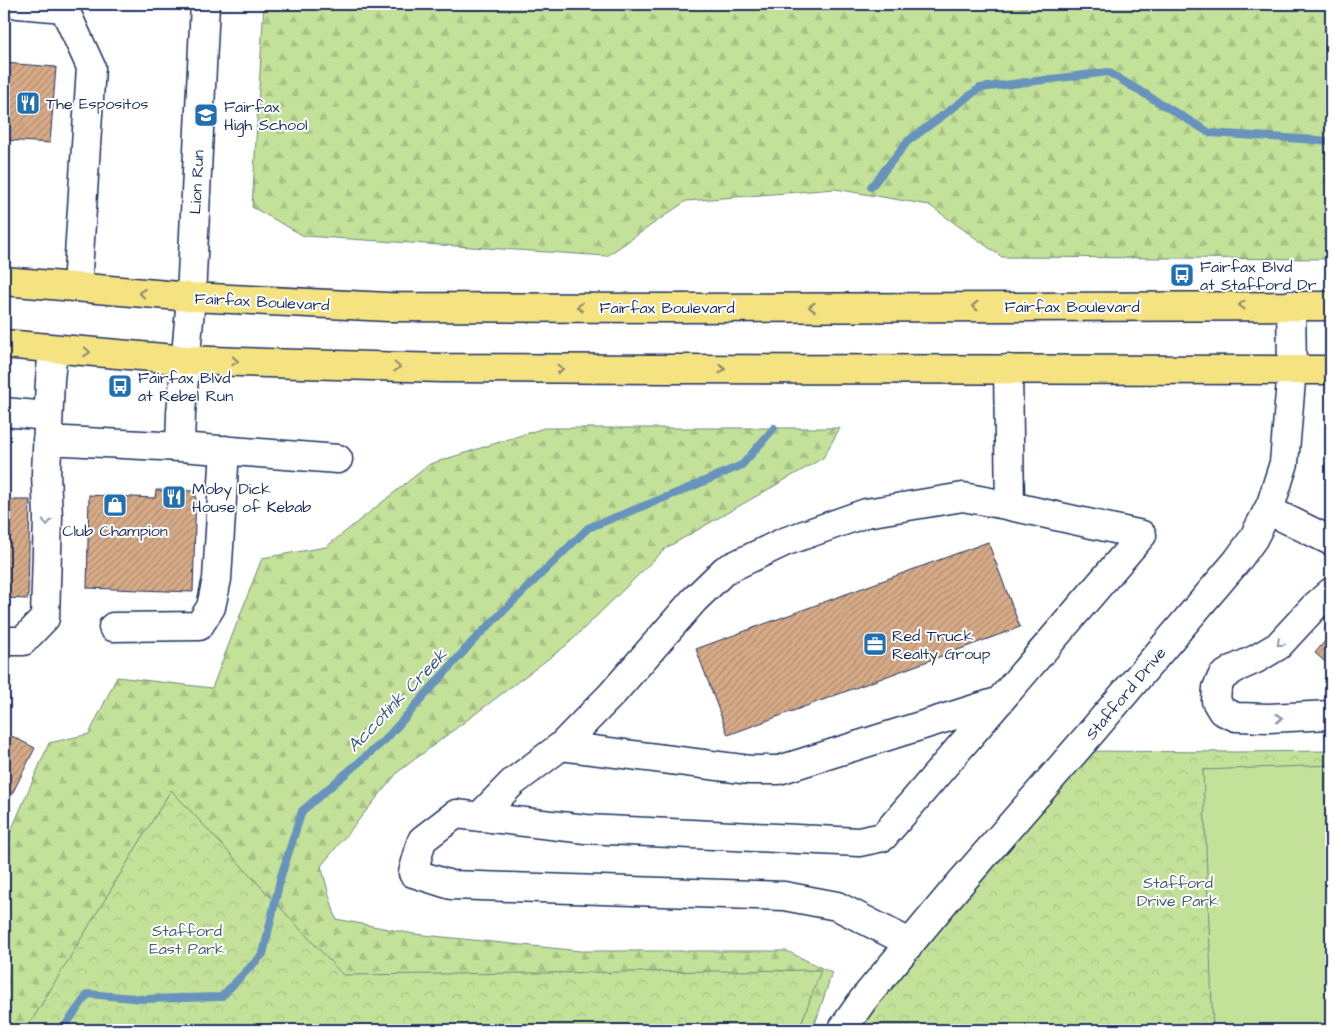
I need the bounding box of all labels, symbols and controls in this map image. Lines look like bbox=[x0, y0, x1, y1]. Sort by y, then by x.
restaurant icon: The Espositos bbox=[15, 90, 41, 116]
place label: The Espositos bbox=[46, 93, 148, 115]
place label: Fairfax High School bbox=[224, 96, 308, 137]
school or university icon: Fairfax High School bbox=[193, 102, 219, 128]
street label: Lion Run bbox=[184, 149, 210, 215]
place label: Fairfax Blvd at Stafford Dr bbox=[1200, 256, 1317, 296]
bus stop icon: Fairfax Blvd at Stafford Dr bbox=[1169, 262, 1195, 288]
street label: Fairfax Boulevard bbox=[194, 287, 330, 317]
one-way arrow bbox=[138, 288, 146, 299]
street label: Fairfax Boulevard bbox=[1004, 296, 1140, 318]
street label: Fairfax Boulevard bbox=[599, 297, 735, 319]
one-way arrow bbox=[1238, 300, 1246, 311]
one-way arrow bbox=[971, 301, 978, 311]
one-way arrow bbox=[576, 302, 584, 312]
one-way arrow bbox=[808, 302, 816, 312]
one-way arrow bbox=[83, 346, 91, 357]
one-way arrow bbox=[231, 356, 239, 367]
one-way arrow bbox=[393, 361, 401, 372]
one-way arrow bbox=[556, 364, 564, 374]
one-way arrow bbox=[718, 364, 726, 374]
place label: Fairfax Blvd at Rebel Run bbox=[138, 367, 233, 407]
bus stop icon: Fairfax Blvd at Rebel Run bbox=[107, 373, 133, 399]
place label: Moby Dick House of Kebab bbox=[192, 478, 311, 518]
restaurant icon: Moby Dick House of Kebab bbox=[161, 484, 187, 510]
shop icon: Club Champion bbox=[102, 492, 128, 518]
one-way arrow bbox=[42, 519, 52, 527]
place label: Club Champion bbox=[62, 520, 168, 542]
place label: Red Truck Realty Group bbox=[892, 625, 990, 666]
office icon: Red Truck Realty Group bbox=[862, 631, 888, 657]
one-way arrow bbox=[1277, 637, 1286, 646]
water label: Accotink Creek bbox=[342, 642, 454, 758]
street label: Stafford Drive bbox=[1080, 642, 1171, 745]
one-way arrow bbox=[1275, 712, 1283, 723]
park label: Stafford Drive Park bbox=[1137, 872, 1219, 912]
park label: Stafford East Park bbox=[149, 920, 225, 960]

